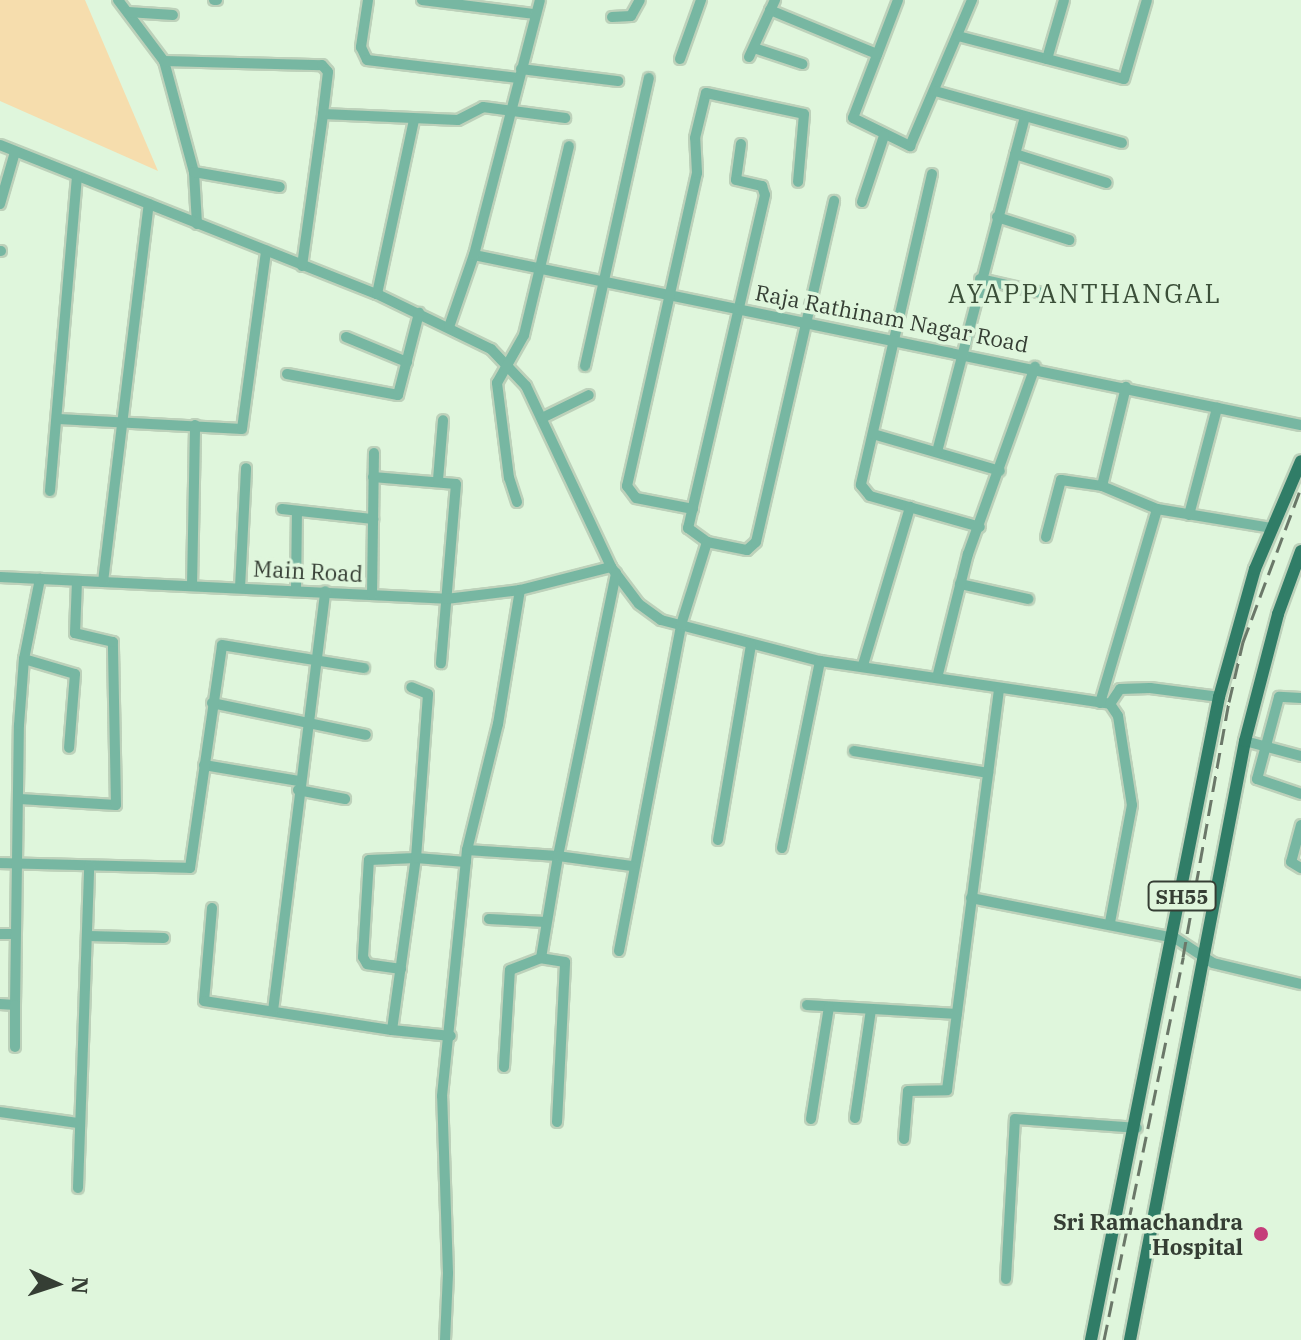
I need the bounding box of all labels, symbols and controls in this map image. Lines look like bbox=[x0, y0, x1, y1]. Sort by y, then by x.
district label: AYAPPANTHANGAL bbox=[948, 278, 1222, 310]
street label: Raja Rathinam Nagar Road bbox=[753, 279, 1031, 357]
street label: Main Road bbox=[253, 555, 363, 587]
road number: SH55 bbox=[1146, 880, 1218, 912]
place label: Sri Ramachandra Hospital bbox=[1053, 1208, 1243, 1260]
marker: Sri Ramachandra Hospital bbox=[1250, 1223, 1272, 1245]
north arrow bbox=[16, 1244, 96, 1324]
text: N bbox=[66, 1276, 95, 1295]

